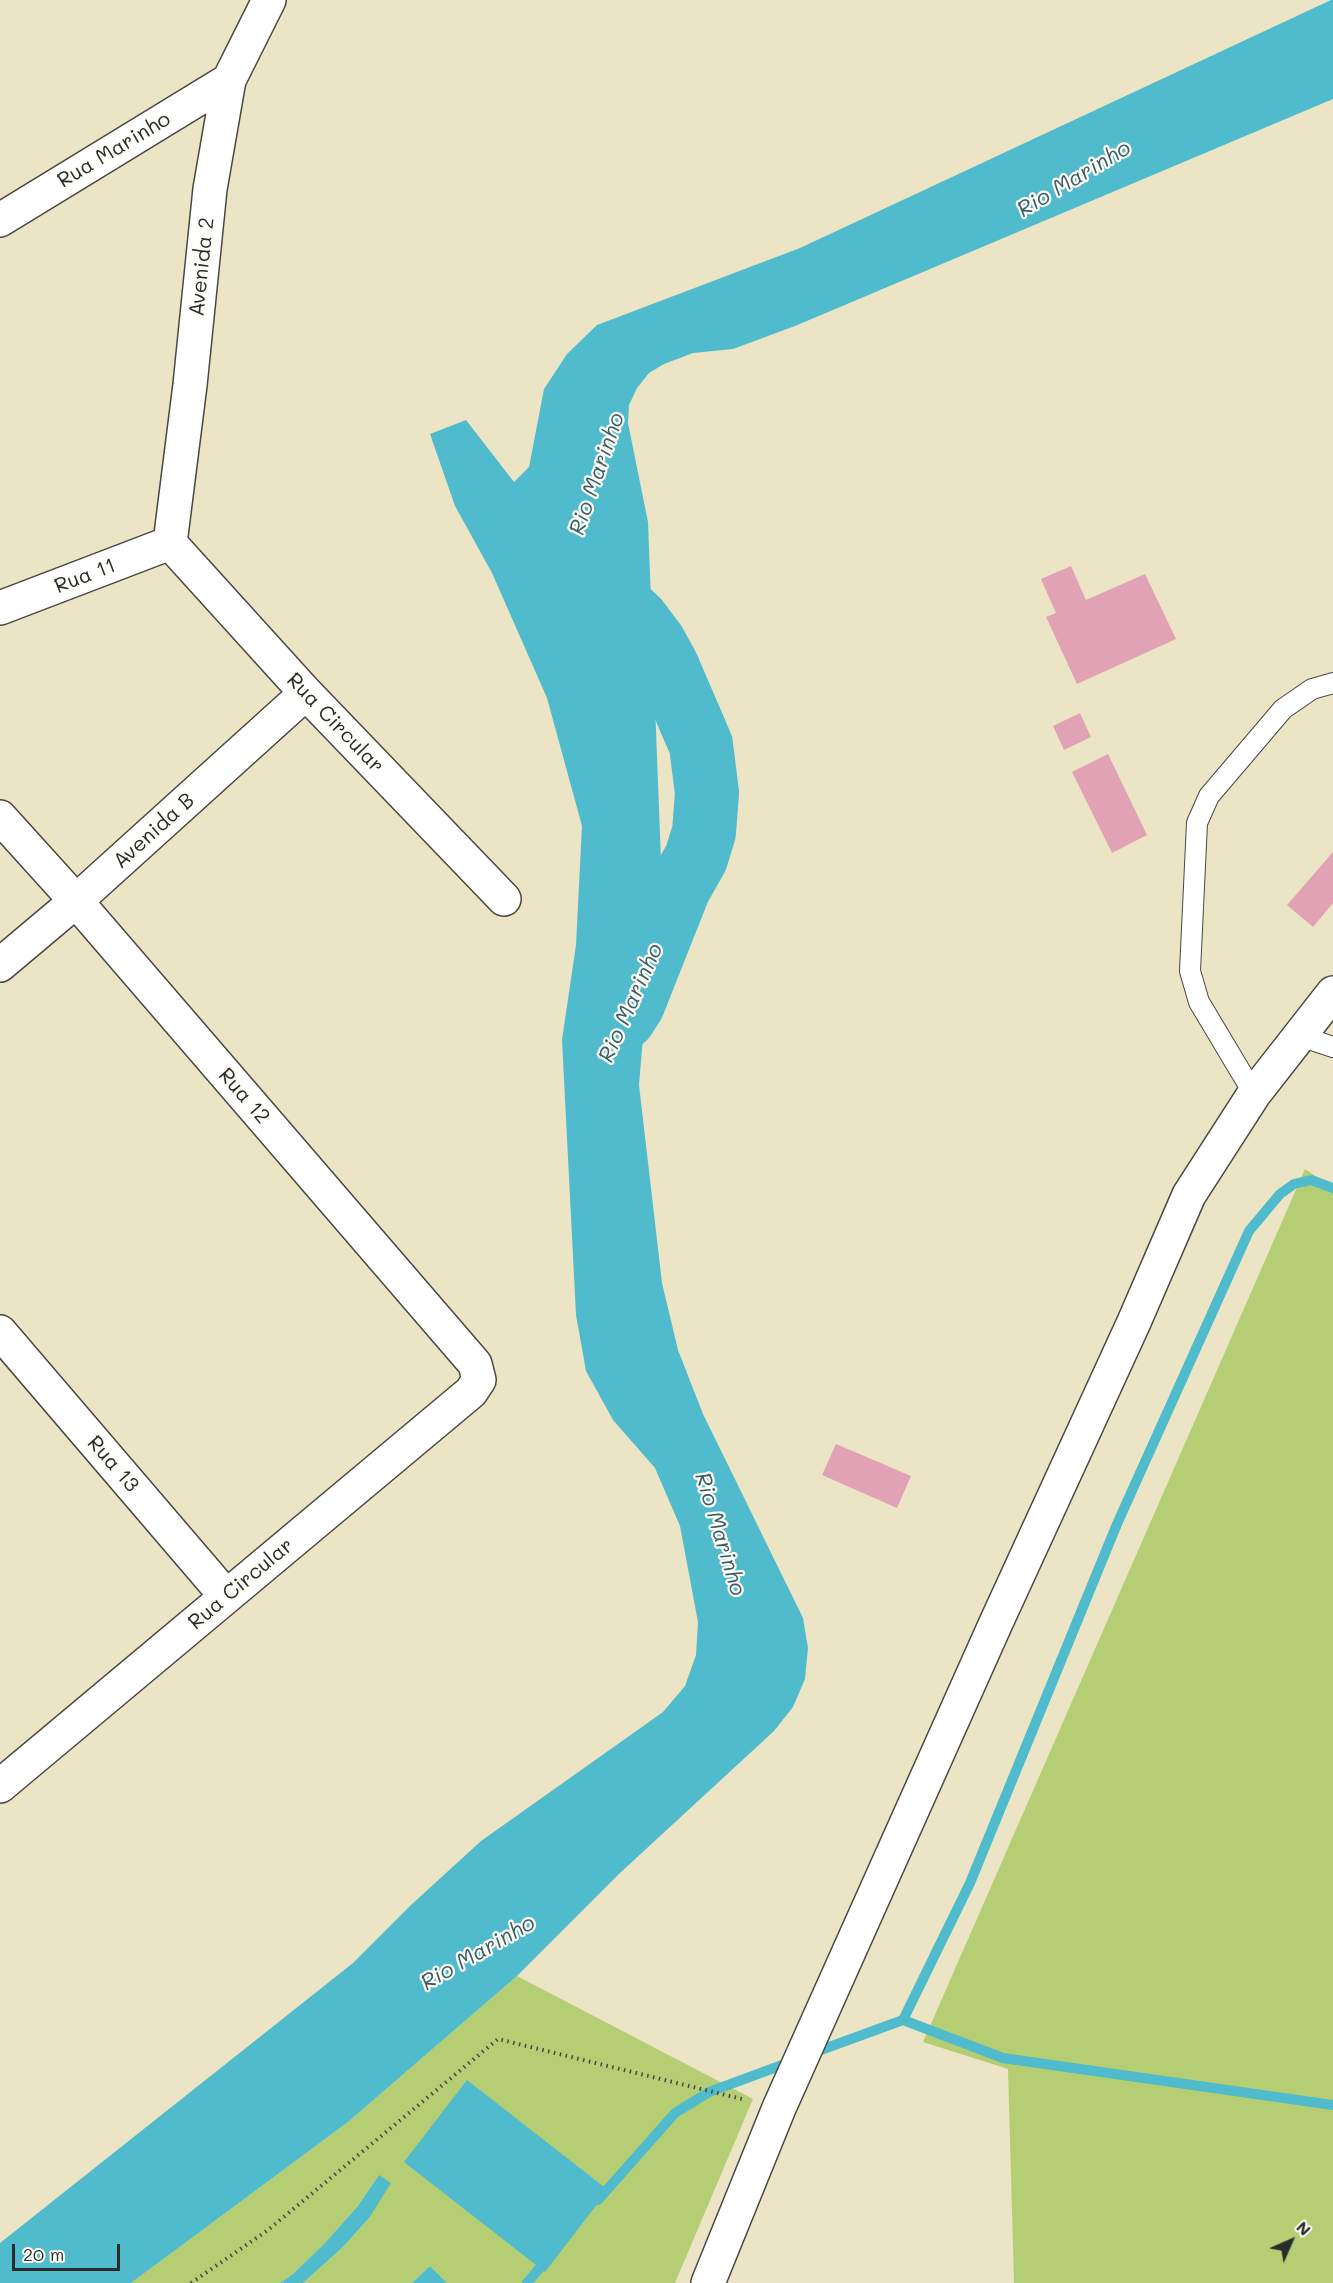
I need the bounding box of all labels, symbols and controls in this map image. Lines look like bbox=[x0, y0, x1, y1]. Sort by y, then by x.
street label: Rua Marinho bbox=[53, 106, 175, 194]
water label: Rio Marinho bbox=[1013, 135, 1135, 223]
street label: Avenida 2 bbox=[184, 216, 220, 318]
water label: Rio Marinho bbox=[564, 409, 630, 539]
street label: Rua 11 bbox=[51, 553, 119, 599]
street label: Rua Circular bbox=[281, 668, 389, 778]
street label: Avenida B bbox=[108, 788, 200, 874]
water label: Rio Marinho bbox=[593, 939, 669, 1067]
street label: Rua 12 bbox=[213, 1063, 275, 1129]
street label: Rua 13 bbox=[82, 1431, 144, 1497]
water label: Rio Marinho bbox=[689, 1469, 751, 1599]
street label: Rua Circular bbox=[183, 1533, 299, 1635]
water label: Rio Marinho bbox=[416, 1910, 540, 1996]
north arrow bbox=[1261, 2211, 1321, 2271]
text: N bbox=[1292, 2216, 1316, 2240]
scale bar bbox=[15, 2232, 123, 2270]
text: 20 m bbox=[23, 2242, 64, 2266]

